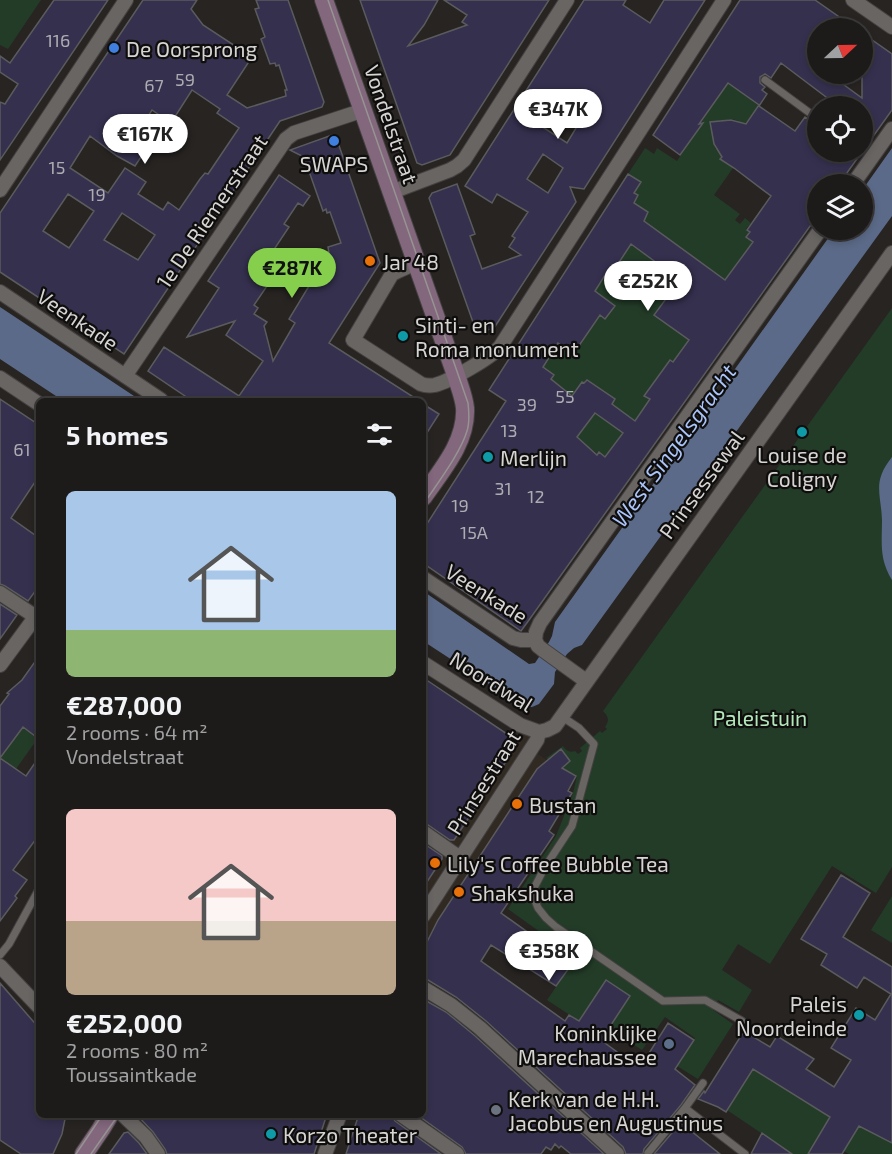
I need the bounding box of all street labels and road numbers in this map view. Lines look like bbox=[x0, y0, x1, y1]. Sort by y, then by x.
street label: Vondelstraat bbox=[360, 61, 424, 187]
street label: 1e De Riemerstraat bbox=[150, 129, 272, 293]
street label: Veenkade bbox=[33, 283, 123, 355]
street label: Prinsessewal bbox=[653, 424, 749, 543]
street label: Veenkade bbox=[441, 558, 533, 628]
street label: Noordwal bbox=[446, 646, 539, 717]
street label: Prinsestraat bbox=[441, 725, 525, 839]

